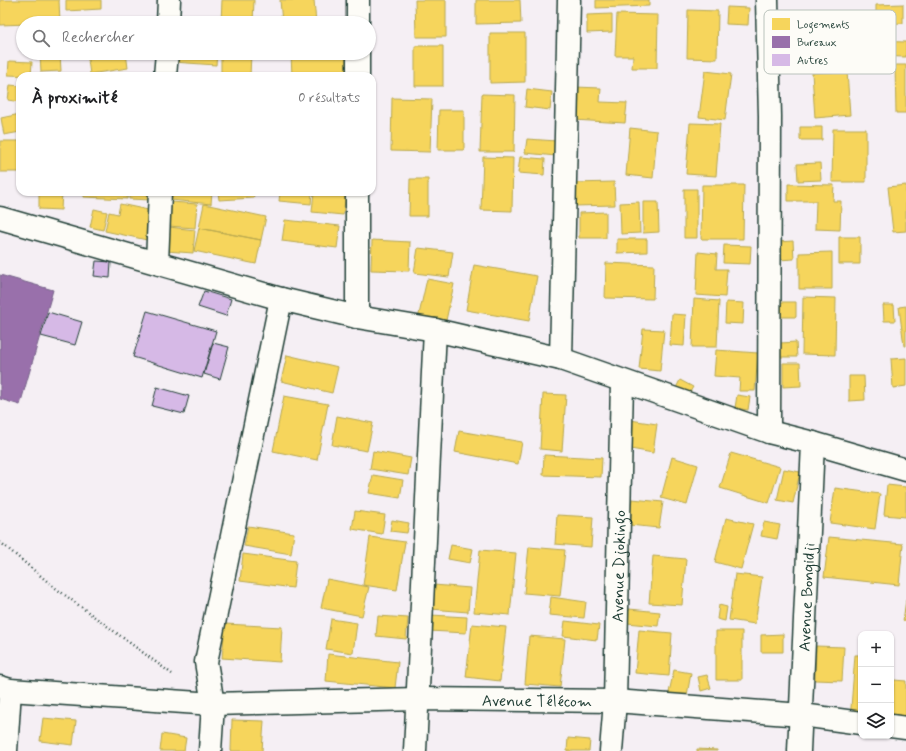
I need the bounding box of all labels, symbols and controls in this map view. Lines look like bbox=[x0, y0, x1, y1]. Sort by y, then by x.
legend bbox=[764, 10, 896, 74]
search box bbox=[16, 16, 376, 60]
text: Logements bbox=[797, 18, 849, 34]
icon: search bbox=[30, 27, 52, 49]
text: Rechercher bbox=[62, 28, 135, 48]
text: Bureaux bbox=[797, 36, 837, 50]
text: Autres bbox=[797, 54, 828, 68]
text: À proximité bbox=[32, 87, 117, 109]
text: 0 résultats bbox=[298, 90, 360, 107]
street label: Avenue Djokingo bbox=[608, 510, 632, 623]
street label: Avenue Bongidji bbox=[795, 542, 821, 652]
map controls bbox=[858, 631, 894, 739]
button: + bbox=[858, 631, 894, 667]
button: − bbox=[858, 667, 894, 703]
street label: Avenue Télécom bbox=[482, 691, 592, 713]
button: layers bbox=[858, 703, 894, 739]

